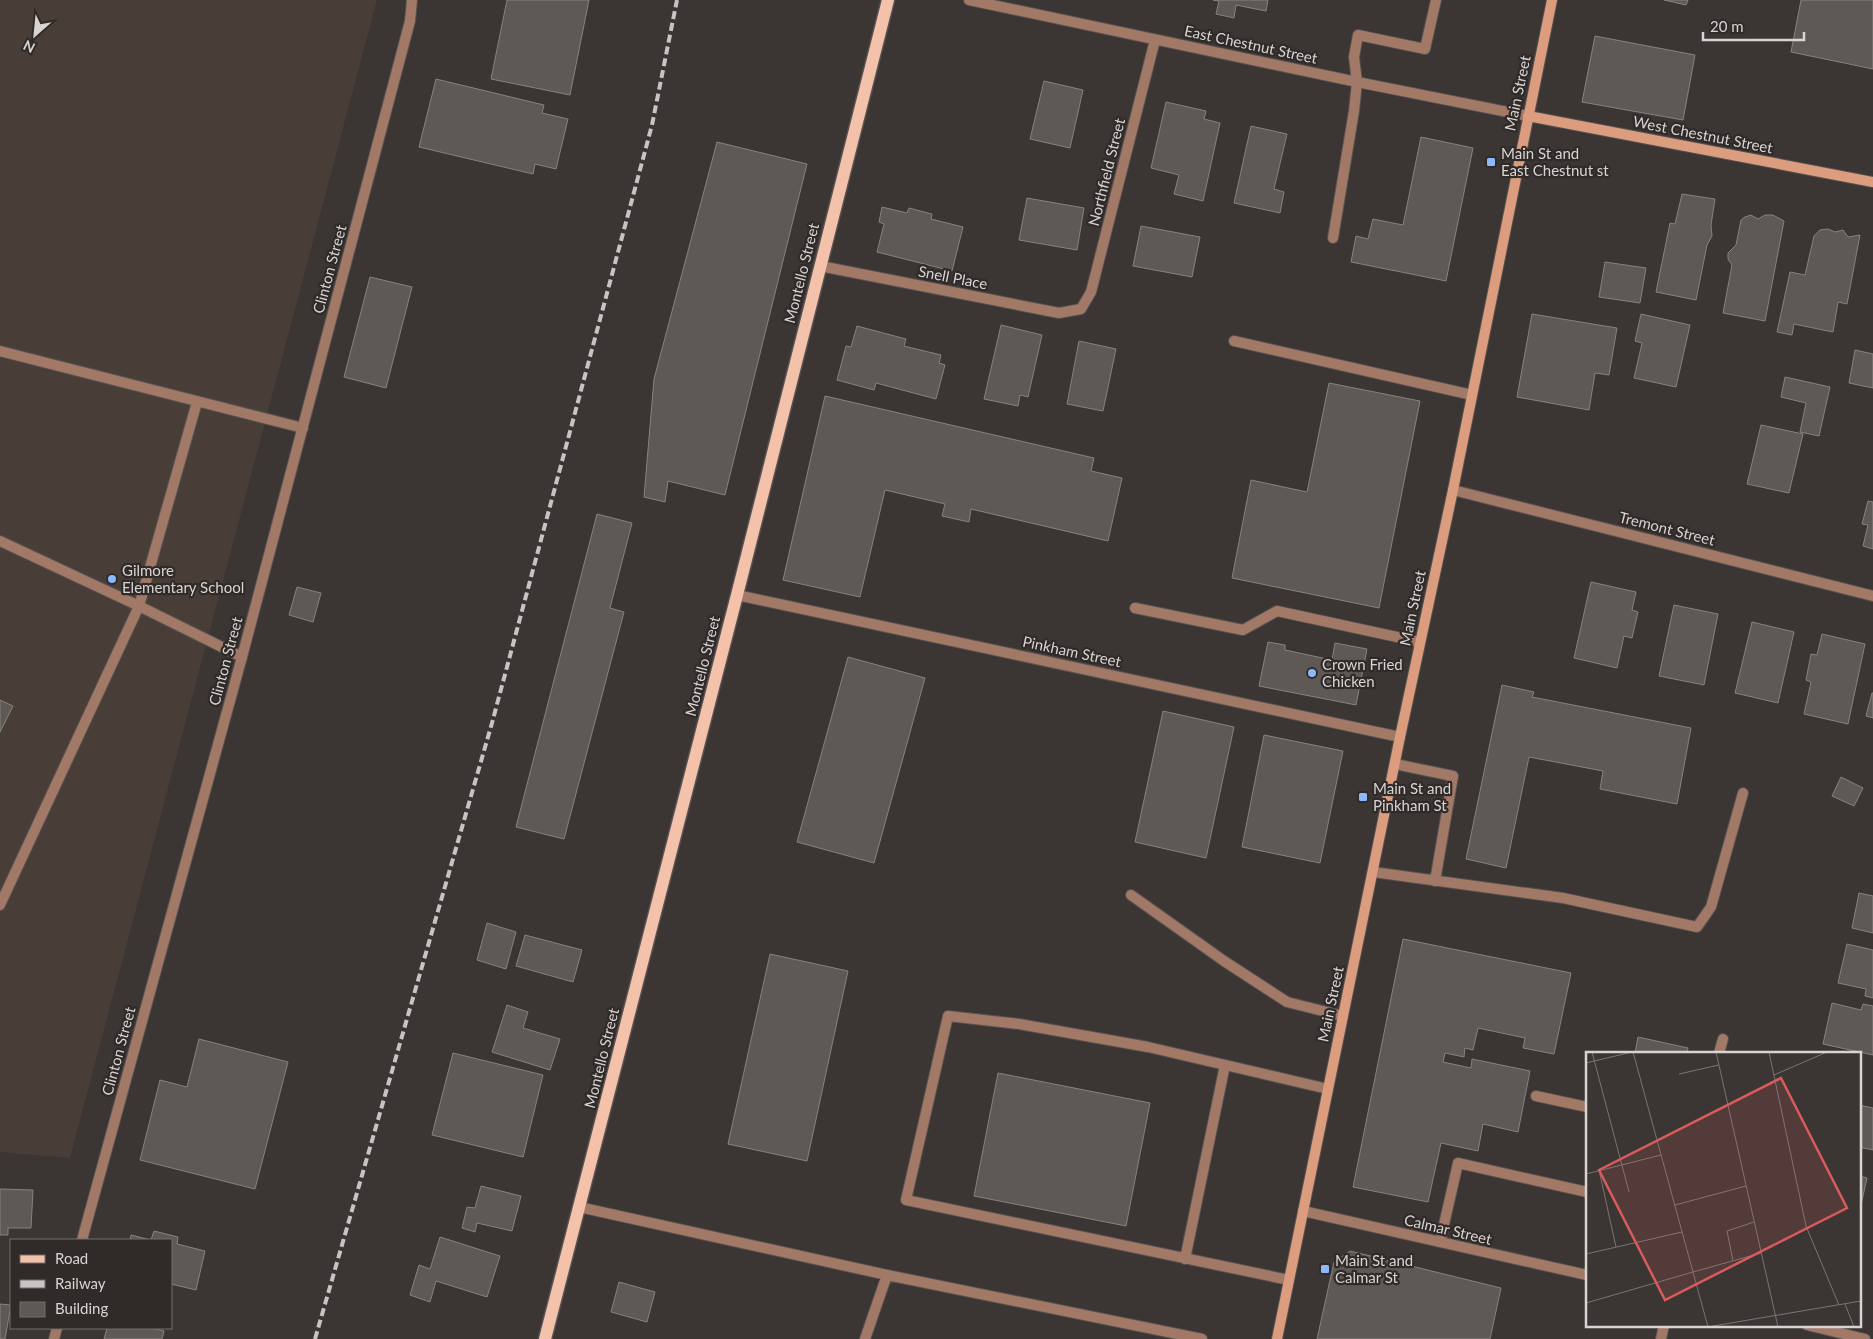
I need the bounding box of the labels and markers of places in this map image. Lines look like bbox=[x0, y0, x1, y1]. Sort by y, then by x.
place label: Main St and East Chestnut st bbox=[1501, 144, 1609, 179]
marker: Main St and East Chestnut st bbox=[1485, 156, 1497, 168]
place label: Gilmore Elementary School bbox=[122, 561, 244, 596]
marker: Gilmore Elementary School bbox=[106, 573, 118, 585]
place label: Crown Fried Chicken bbox=[1322, 655, 1403, 690]
marker: Crown Fried Chicken bbox=[1306, 667, 1318, 679]
place label: Main St and Pinkham St bbox=[1373, 779, 1451, 814]
marker: Main St and Pinkham St bbox=[1357, 791, 1369, 803]
place label: Main St and Calmar St bbox=[1335, 1251, 1413, 1286]
marker: Main St and Calmar St bbox=[1319, 1263, 1331, 1275]

